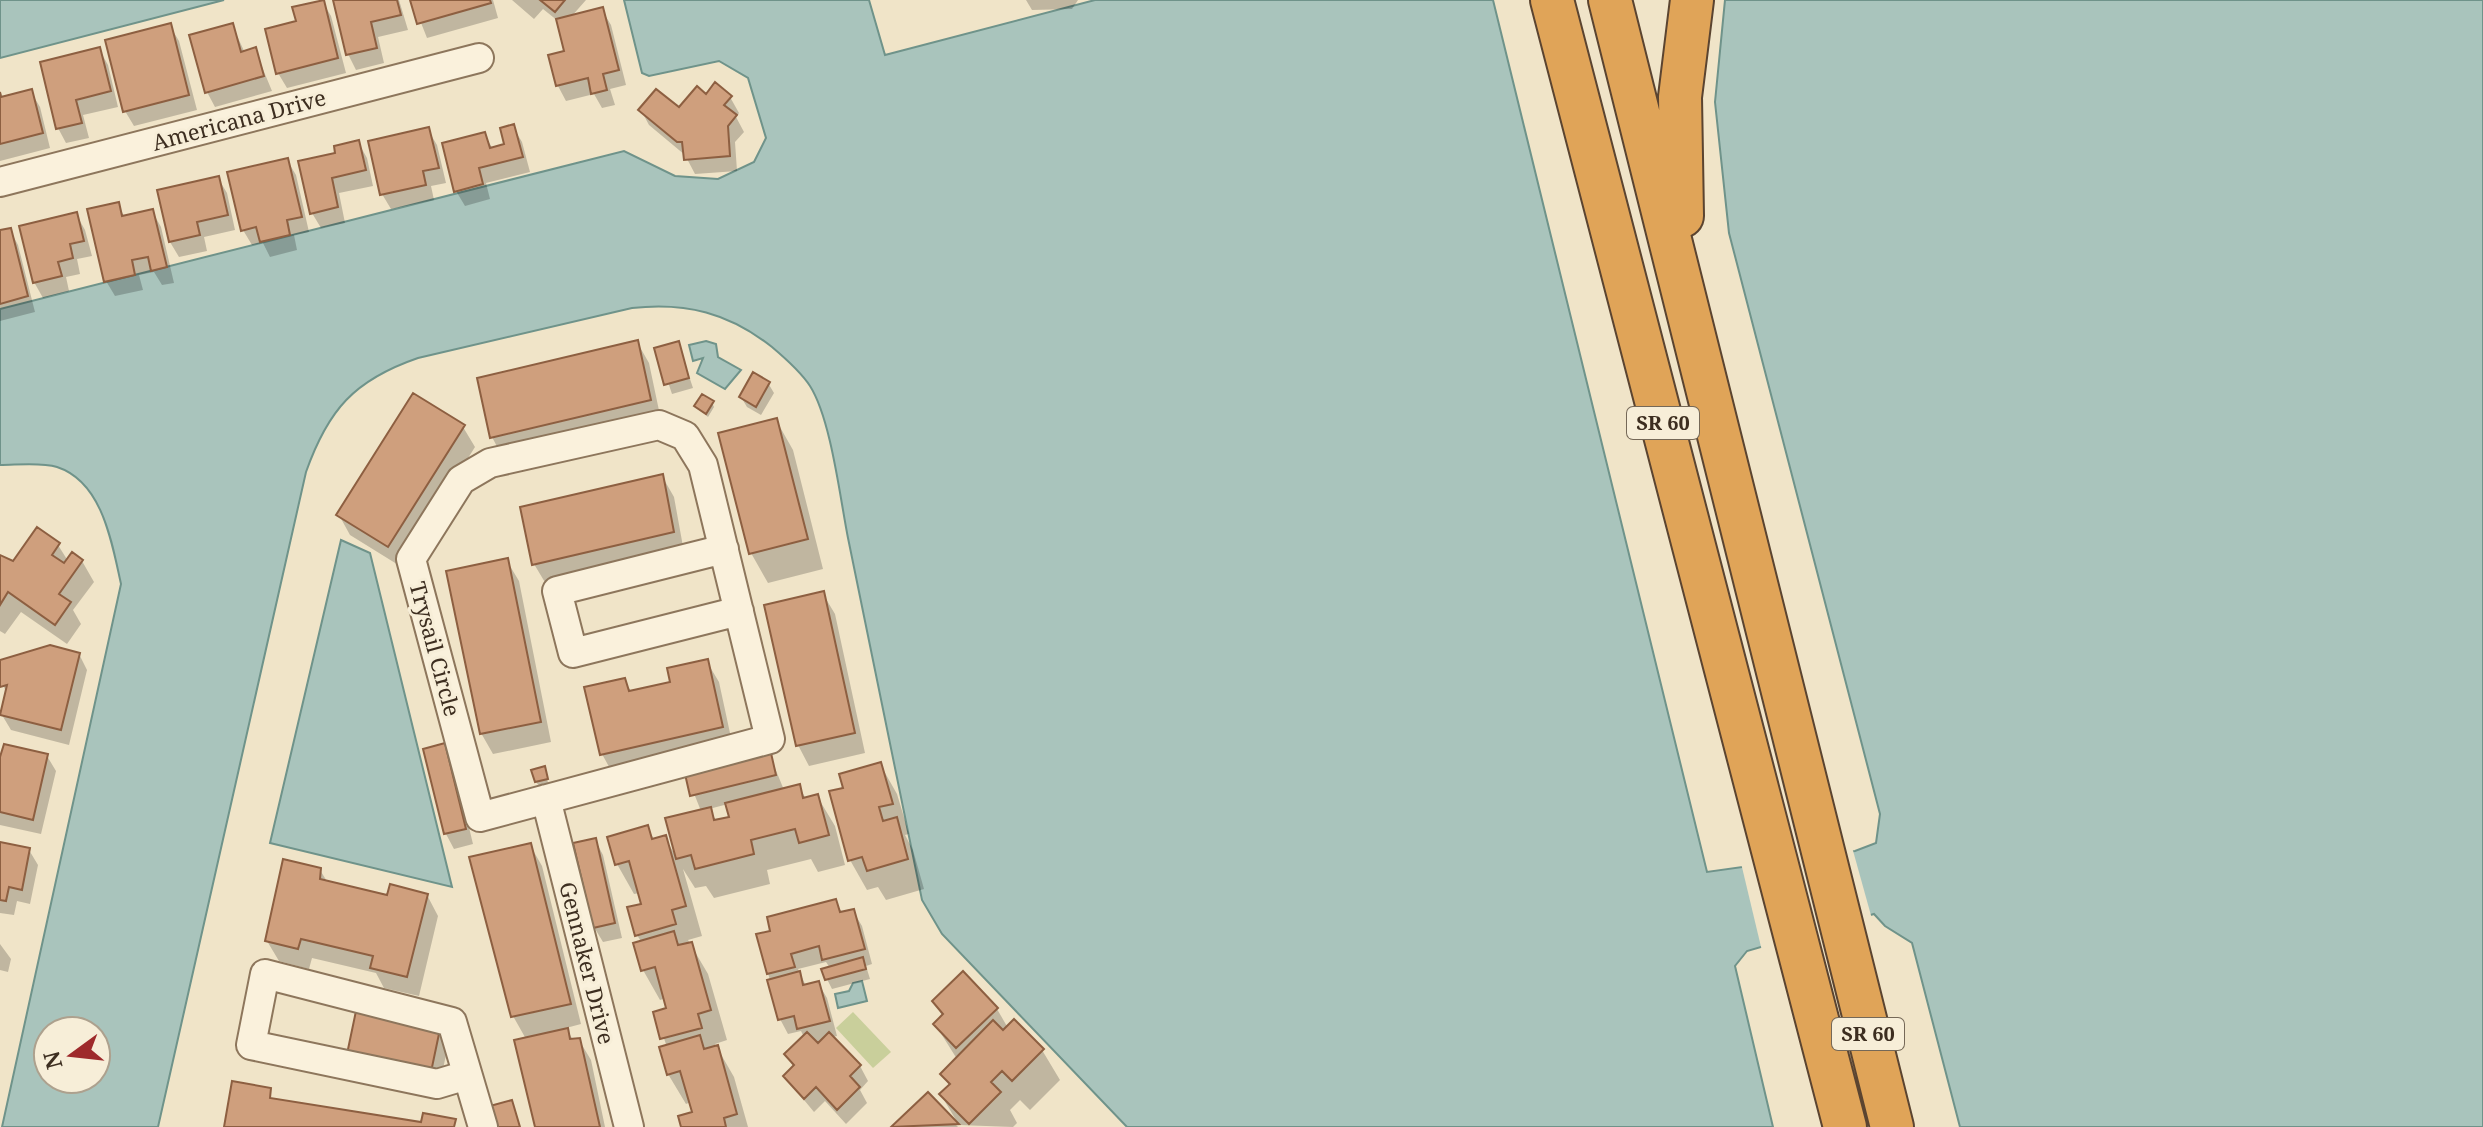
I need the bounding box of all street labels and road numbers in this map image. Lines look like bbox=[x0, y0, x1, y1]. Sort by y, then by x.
street label: Americana Drive bbox=[148, 81, 329, 157]
road number: SR 60 bbox=[1627, 407, 1699, 439]
street label: Trysail Circle bbox=[404, 578, 468, 720]
street label: Gennaker Drive bbox=[553, 878, 623, 1047]
road number: SR 60 bbox=[1832, 1018, 1904, 1050]

